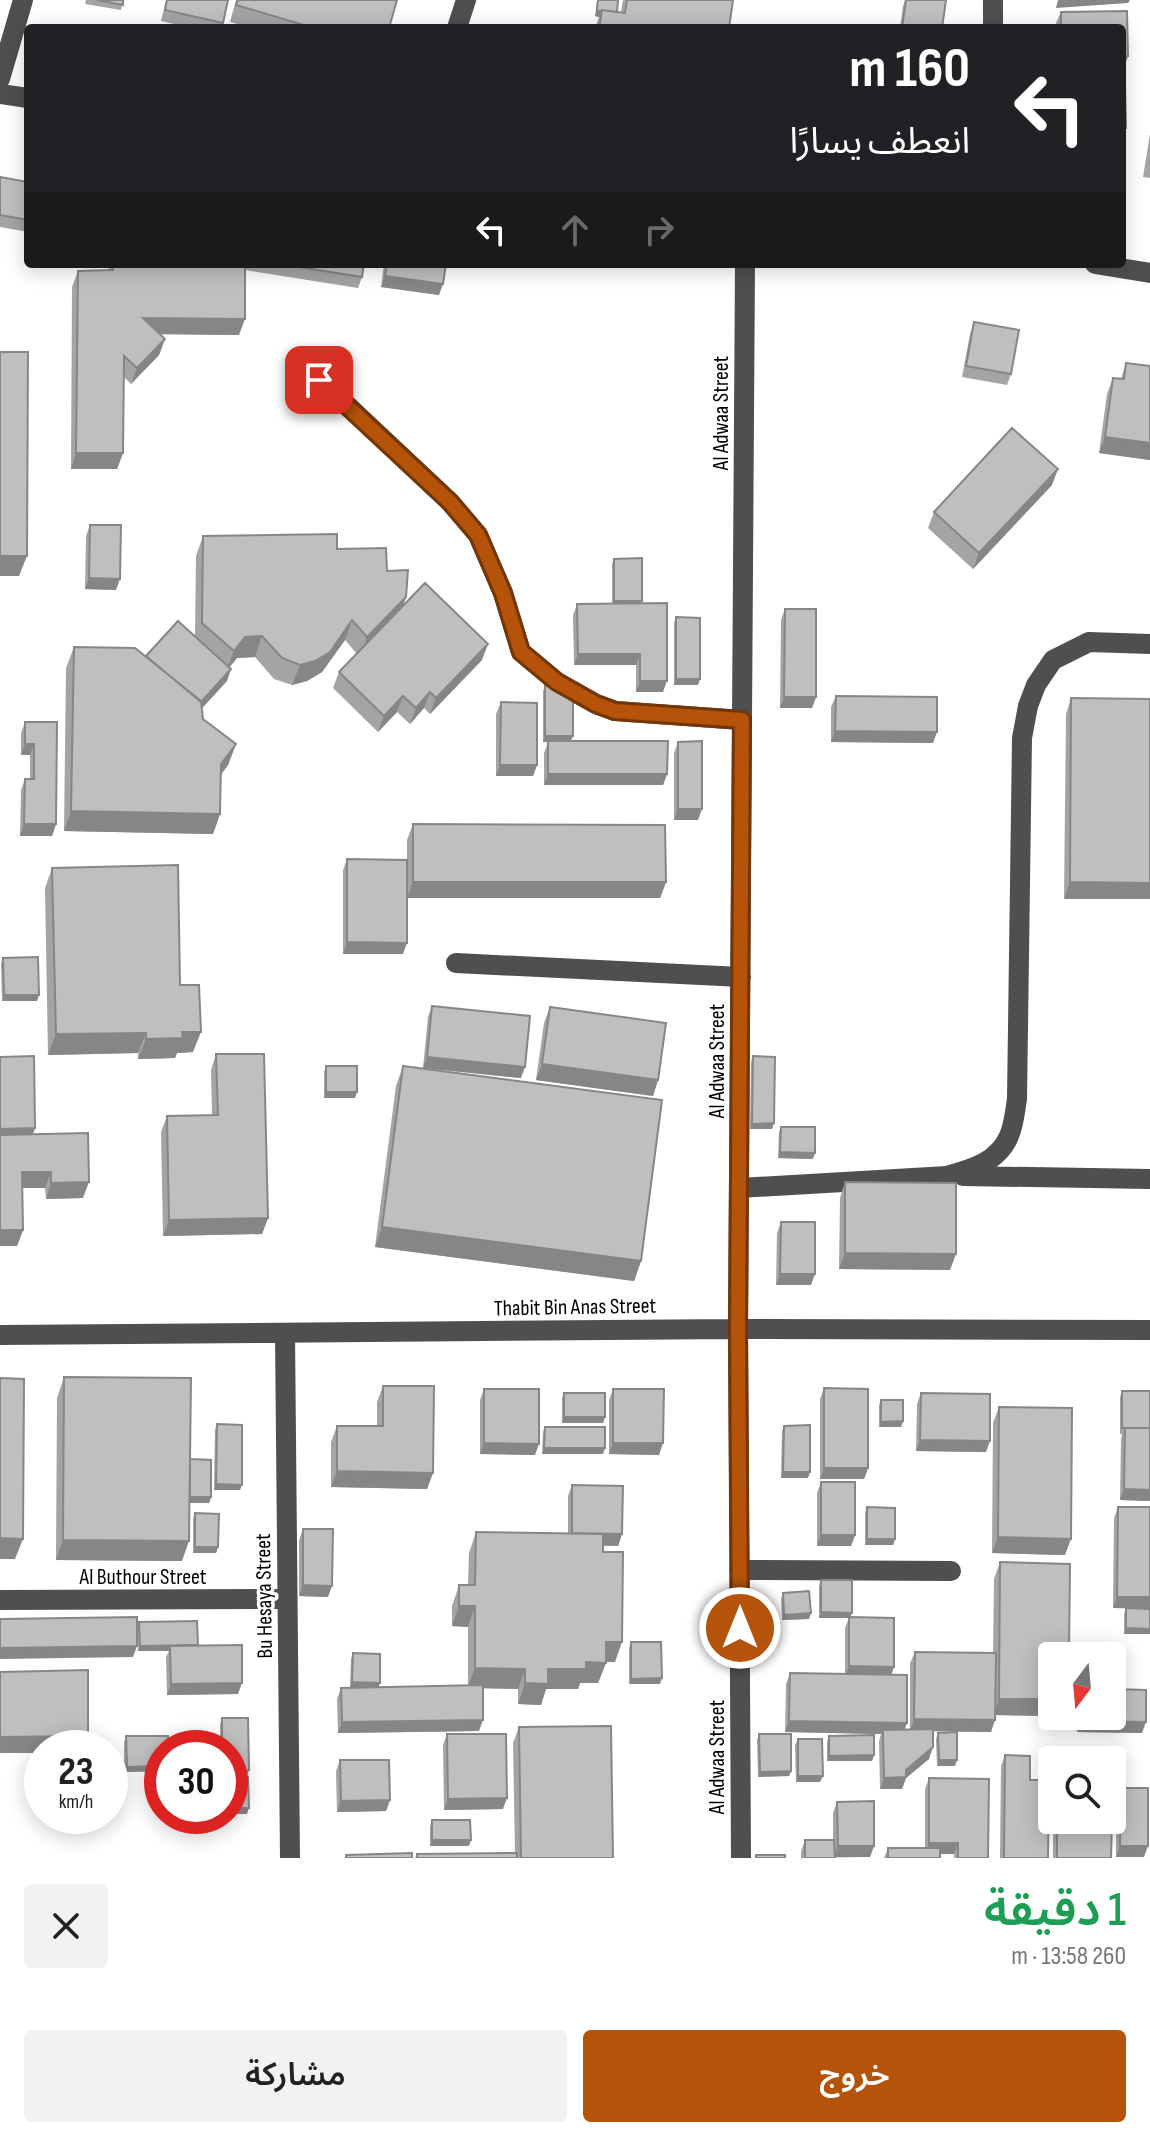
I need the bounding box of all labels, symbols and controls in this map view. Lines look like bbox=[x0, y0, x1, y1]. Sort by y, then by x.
text: 160 m bbox=[849, 36, 970, 103]
icon: left bbox=[998, 56, 1102, 160]
text: انعطف يسارًا bbox=[789, 121, 970, 164]
icon: left bbox=[469, 208, 513, 252]
icon: ahead bbox=[553, 208, 597, 252]
icon: right bbox=[637, 208, 681, 252]
pin bbox=[285, 346, 353, 414]
street label: Al Adwaa Street bbox=[708, 355, 735, 471]
icon: arrive bbox=[297, 358, 341, 402]
street label: Al Adwaa Street bbox=[704, 1003, 731, 1119]
street label: Thabit Bin Anas Street bbox=[494, 1293, 657, 1322]
street label: Bu Hesaya Street bbox=[250, 1533, 279, 1659]
street label: Al Buthour Street bbox=[79, 1564, 207, 1591]
position arrow bbox=[698, 1586, 782, 1670]
north arrow bbox=[1038, 1642, 1126, 1730]
map controls bbox=[1038, 1642, 1126, 1834]
street label: Al Adwaa Street bbox=[704, 1699, 731, 1815]
speed limit sign: 30 bbox=[144, 1730, 248, 1834]
button: search bbox=[1038, 1746, 1126, 1834]
text: 23 bbox=[58, 1748, 94, 1796]
text: km/h bbox=[59, 1790, 93, 1814]
text: 1 دقيقة bbox=[984, 1882, 1126, 1939]
button: close bbox=[24, 1884, 108, 1968]
text: 260 m · 13:58 bbox=[1011, 1941, 1126, 1972]
button: مشاركة bbox=[24, 2030, 567, 2122]
button: خروج bbox=[583, 2030, 1126, 2122]

